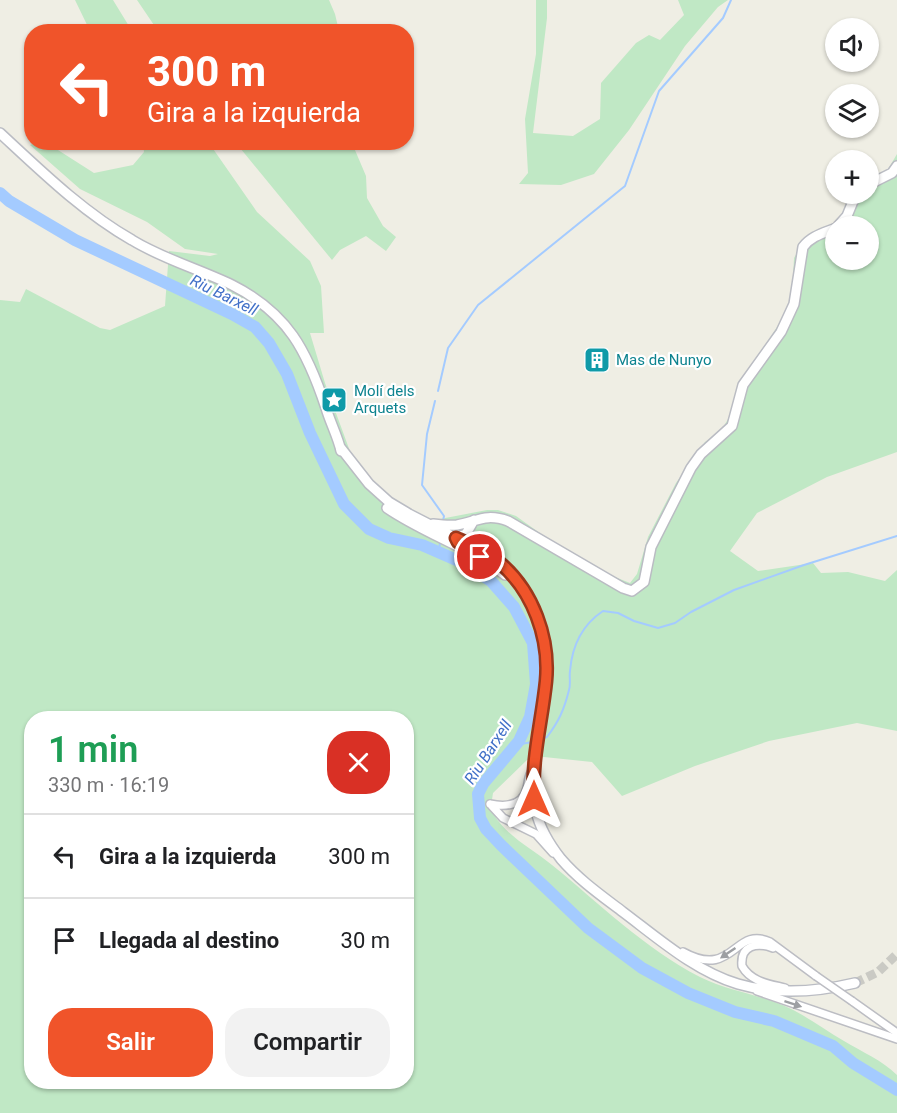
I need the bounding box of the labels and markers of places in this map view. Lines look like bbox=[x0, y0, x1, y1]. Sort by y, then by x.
building icon: Mas de Nunyo bbox=[582, 345, 612, 375]
place label: Mas de Nunyo bbox=[616, 351, 712, 369]
place label: Molí dels Arquets bbox=[354, 382, 415, 417]
place icon: Molí dels Arquets bbox=[319, 385, 349, 415]
pin bbox=[454, 531, 505, 582]

